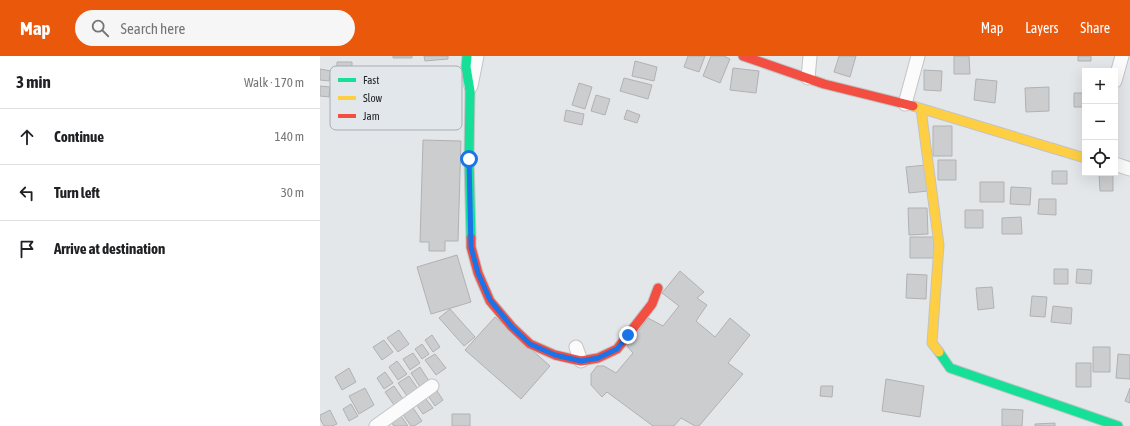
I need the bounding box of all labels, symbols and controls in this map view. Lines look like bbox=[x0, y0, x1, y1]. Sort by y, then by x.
search box bbox=[75, 10, 355, 46]
text: Map bbox=[20, 17, 51, 39]
icon: search bbox=[89, 17, 111, 39]
text: Search here bbox=[121, 20, 185, 37]
text: Map bbox=[981, 20, 1003, 36]
text: Layers bbox=[1025, 20, 1058, 36]
text: Share bbox=[1080, 20, 1110, 36]
legend bbox=[330, 66, 462, 130]
map controls bbox=[1082, 68, 1118, 176]
button: + bbox=[1082, 68, 1118, 104]
text: 3 min bbox=[16, 72, 51, 92]
text: Fast bbox=[363, 74, 379, 86]
text: Walk · 170 m bbox=[244, 75, 304, 90]
text: Slow bbox=[363, 92, 382, 104]
button: − bbox=[1082, 104, 1118, 140]
text: Jam bbox=[363, 110, 380, 122]
icon: ahead bbox=[16, 126, 38, 148]
text: Continue bbox=[54, 128, 104, 145]
text: 140 m bbox=[275, 129, 304, 144]
button: locate bbox=[1082, 140, 1118, 176]
route start bbox=[460, 150, 478, 168]
icon: left bbox=[16, 182, 38, 204]
text: Turn left bbox=[54, 184, 100, 201]
text: 30 m bbox=[281, 185, 304, 200]
icon: arrive bbox=[16, 238, 38, 260]
text: Arrive at destination bbox=[54, 240, 165, 257]
route end bbox=[619, 326, 637, 344]

